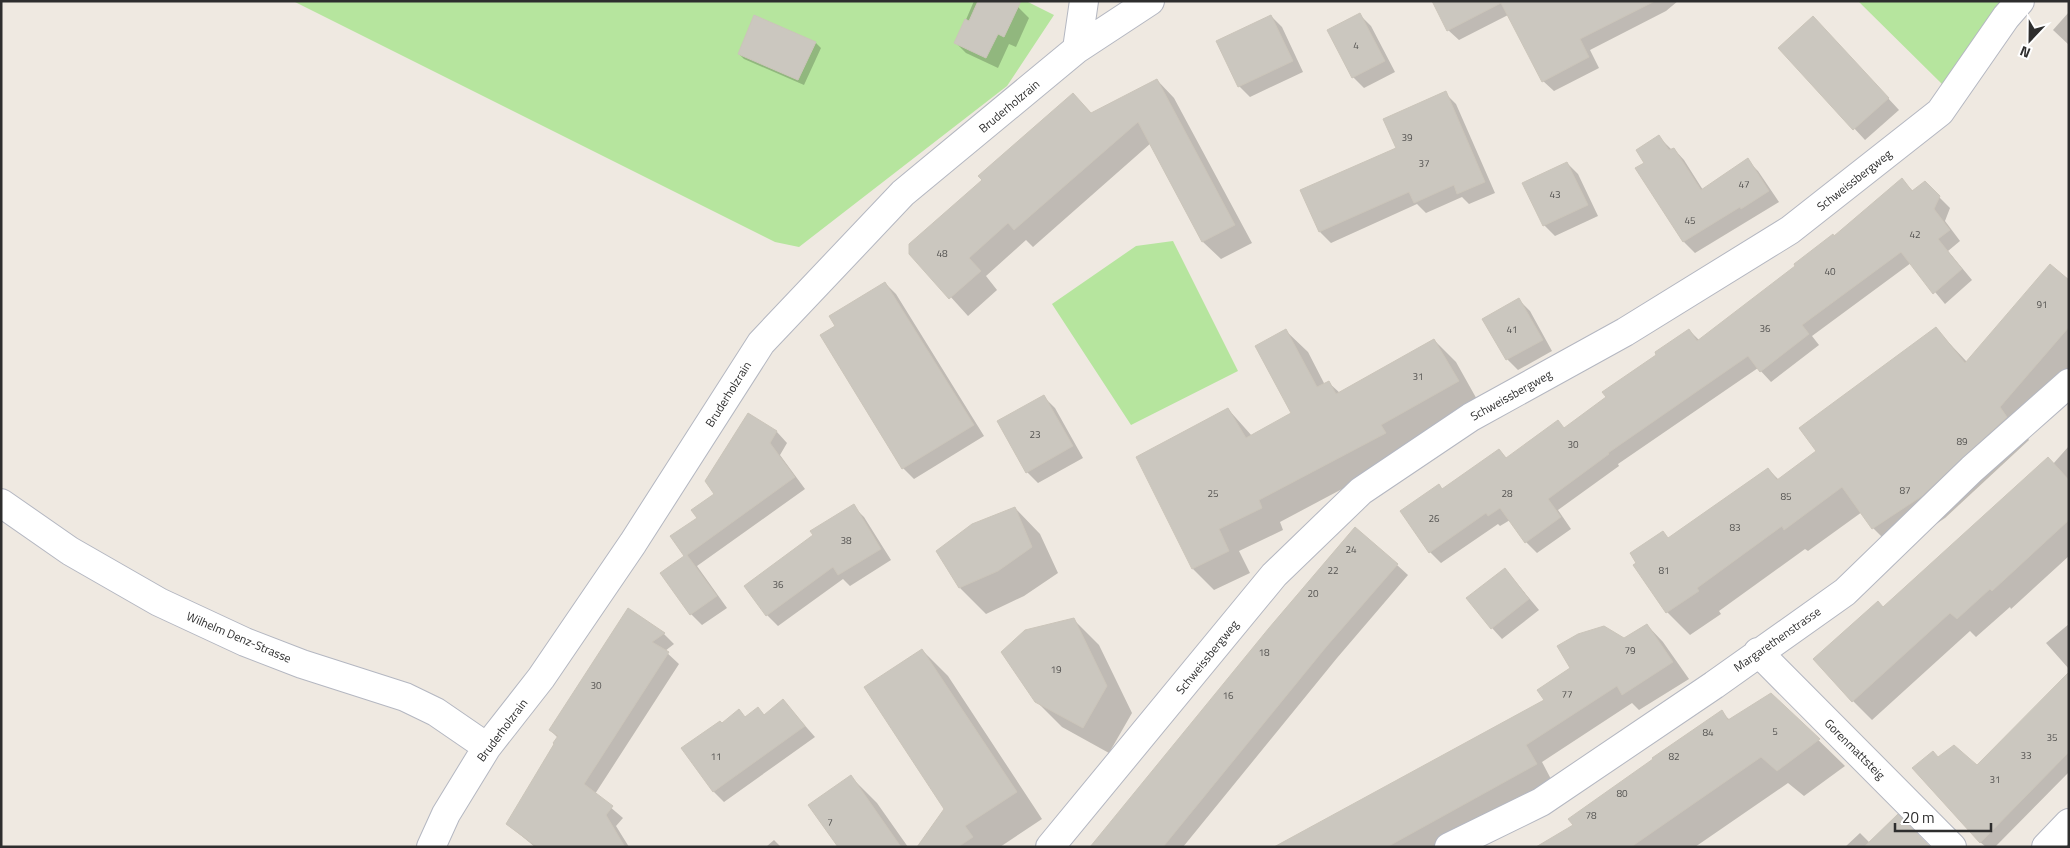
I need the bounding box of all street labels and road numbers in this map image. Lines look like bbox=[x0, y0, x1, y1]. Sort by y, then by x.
street label: Bruderholzrain bbox=[974, 75, 1044, 137]
street label: Schweissbergweg bbox=[1812, 145, 1896, 215]
street label: Bruderholzrain bbox=[700, 357, 756, 431]
street label: Schweissbergweg bbox=[1467, 365, 1555, 425]
street label: Margarethenstrasse bbox=[1729, 602, 1825, 676]
street label: Wilhelm Denz-Strasse bbox=[184, 606, 294, 668]
street label: Schweissbergweg bbox=[1171, 616, 1243, 698]
street label: Bruderholzrain bbox=[472, 694, 532, 766]
street label: Gorenmattsteig bbox=[1820, 714, 1890, 784]

